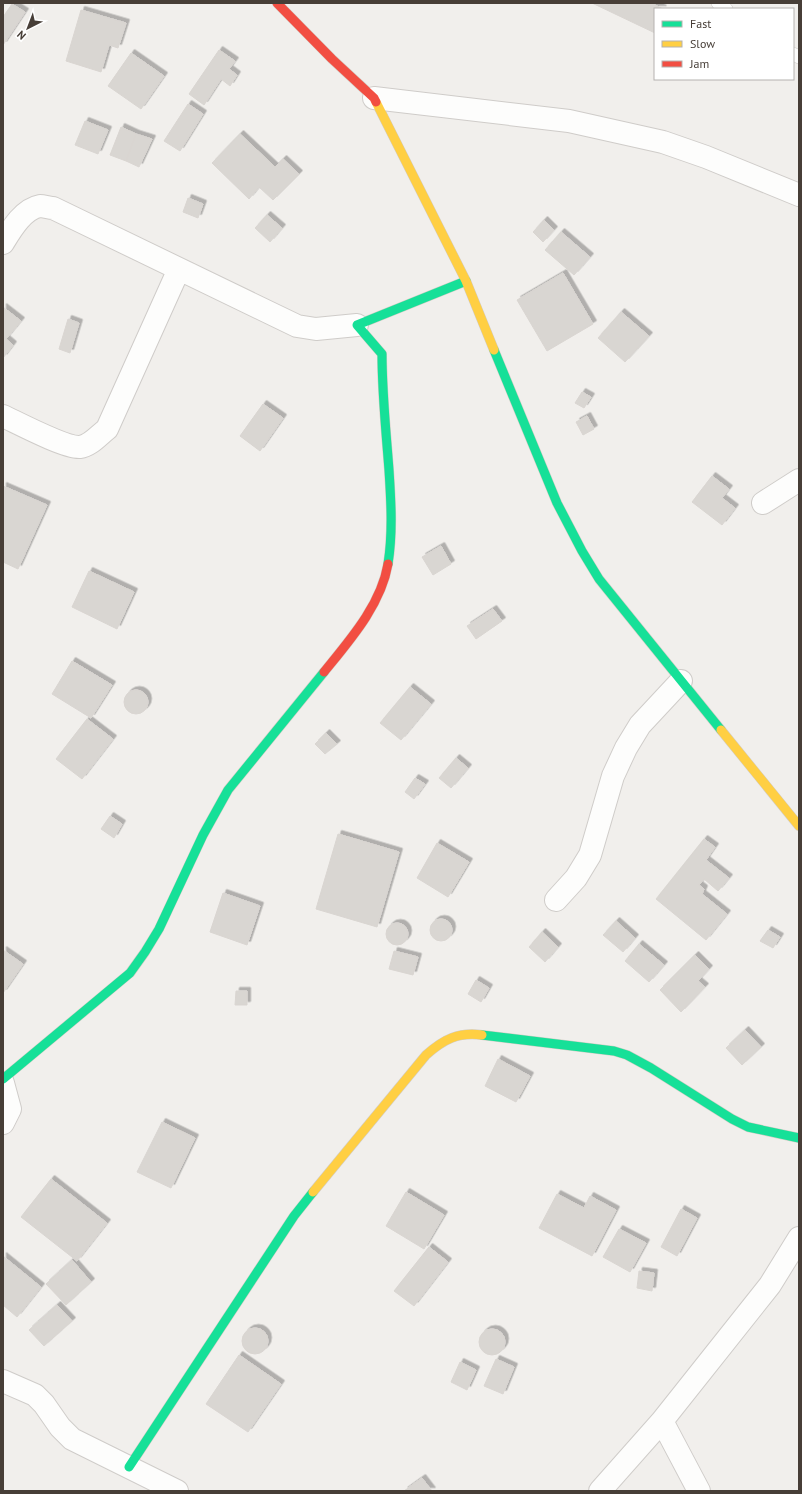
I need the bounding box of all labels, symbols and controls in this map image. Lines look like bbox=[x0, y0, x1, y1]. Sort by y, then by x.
north arrow bbox=[8, 8, 48, 48]
legend bbox=[654, 8, 794, 80]
text: Fast bbox=[690, 16, 711, 31]
text: N bbox=[14, 28, 29, 43]
text: Slow bbox=[690, 36, 715, 51]
text: Jam bbox=[689, 56, 709, 71]

